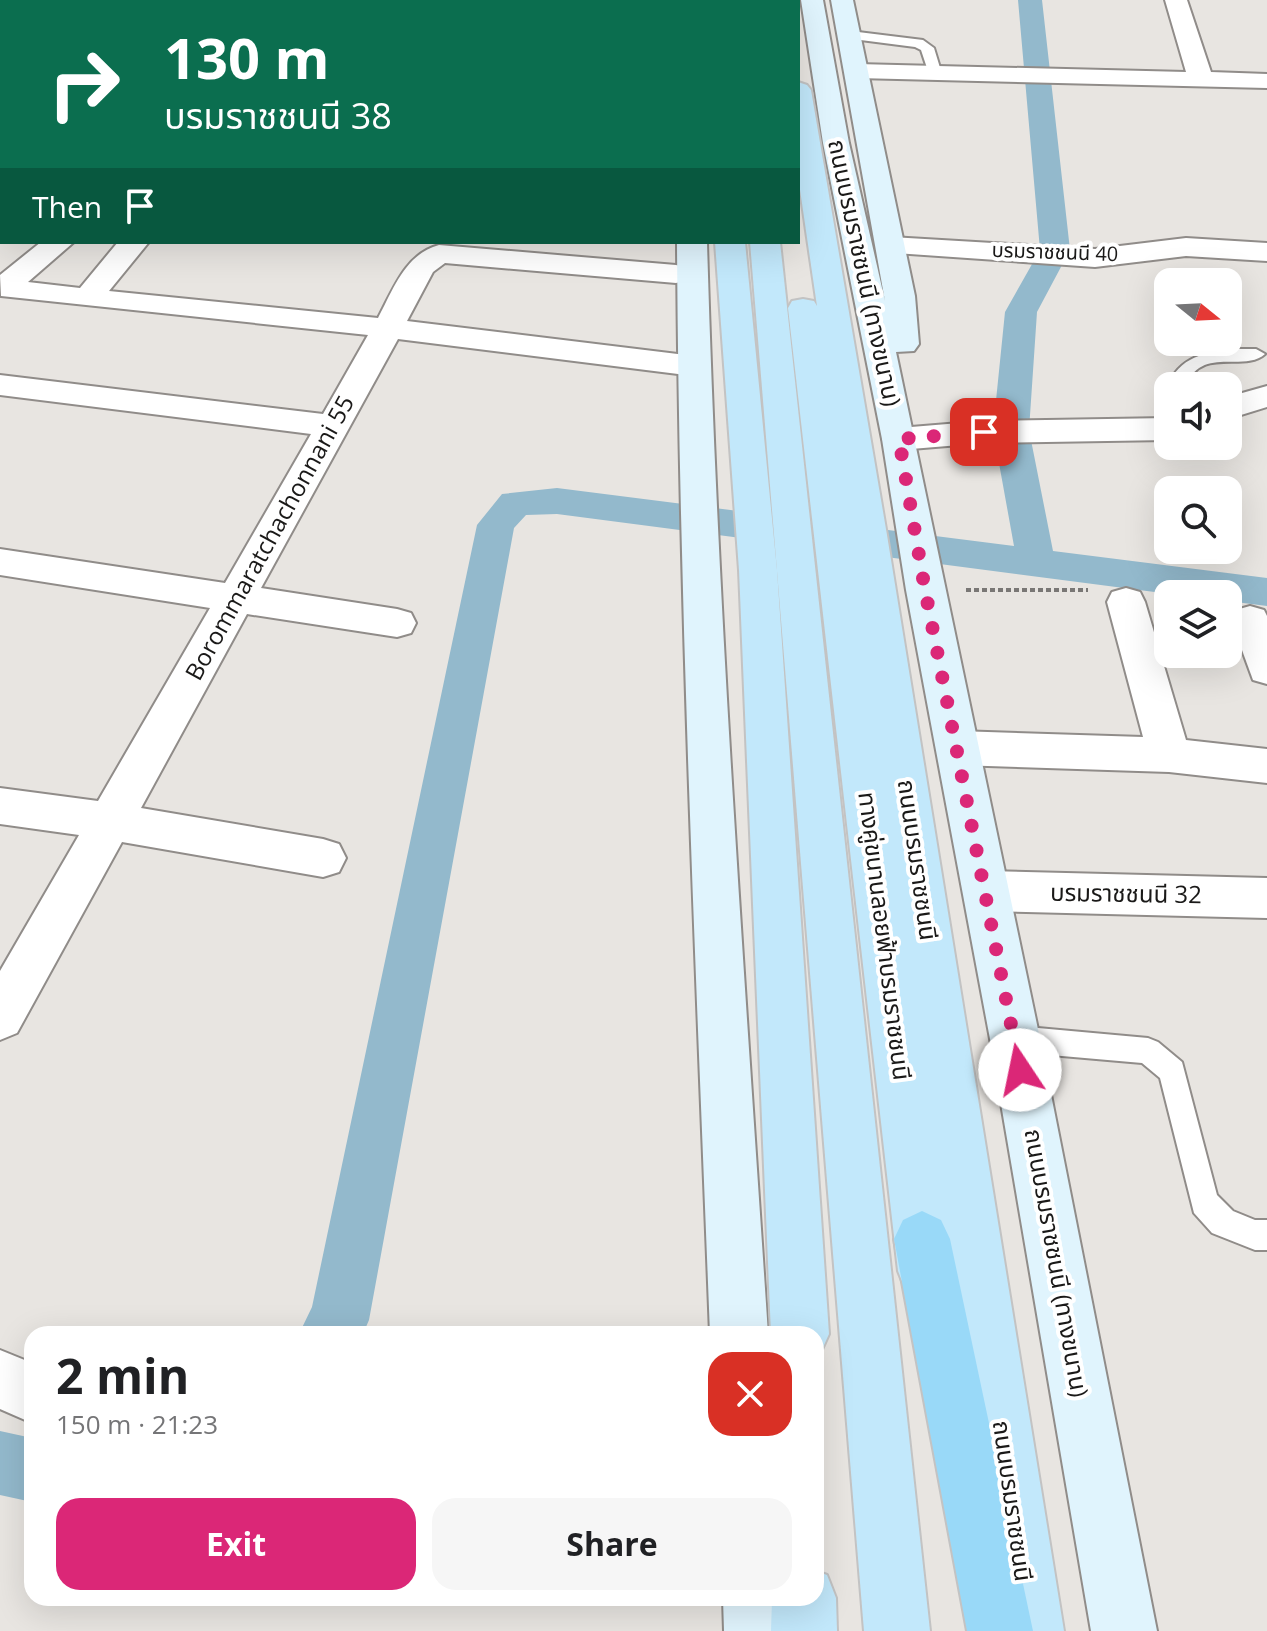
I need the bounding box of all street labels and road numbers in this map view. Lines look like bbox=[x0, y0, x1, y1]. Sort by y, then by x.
street label: ถนนบรมราชชนนี (ทางขนาน) bbox=[821, 136, 910, 409]
street label: บรมราชชนนี 40 bbox=[991, 236, 1119, 267]
street label: Borommaratchachonnani 55 bbox=[176, 389, 361, 686]
street label: ถนนบรมราชชนนี bbox=[891, 777, 946, 942]
street label: ทางคู่ขนานลอยฟ้าบรมราชชนนี bbox=[851, 790, 920, 1082]
street label: บรมราชชนนี 32 bbox=[1050, 875, 1202, 910]
street label: ถนนบรมราชชนนี (ทางขนาน) bbox=[1018, 1126, 1097, 1400]
street label: ถนนบรมราชชนนี bbox=[986, 1418, 1041, 1583]

